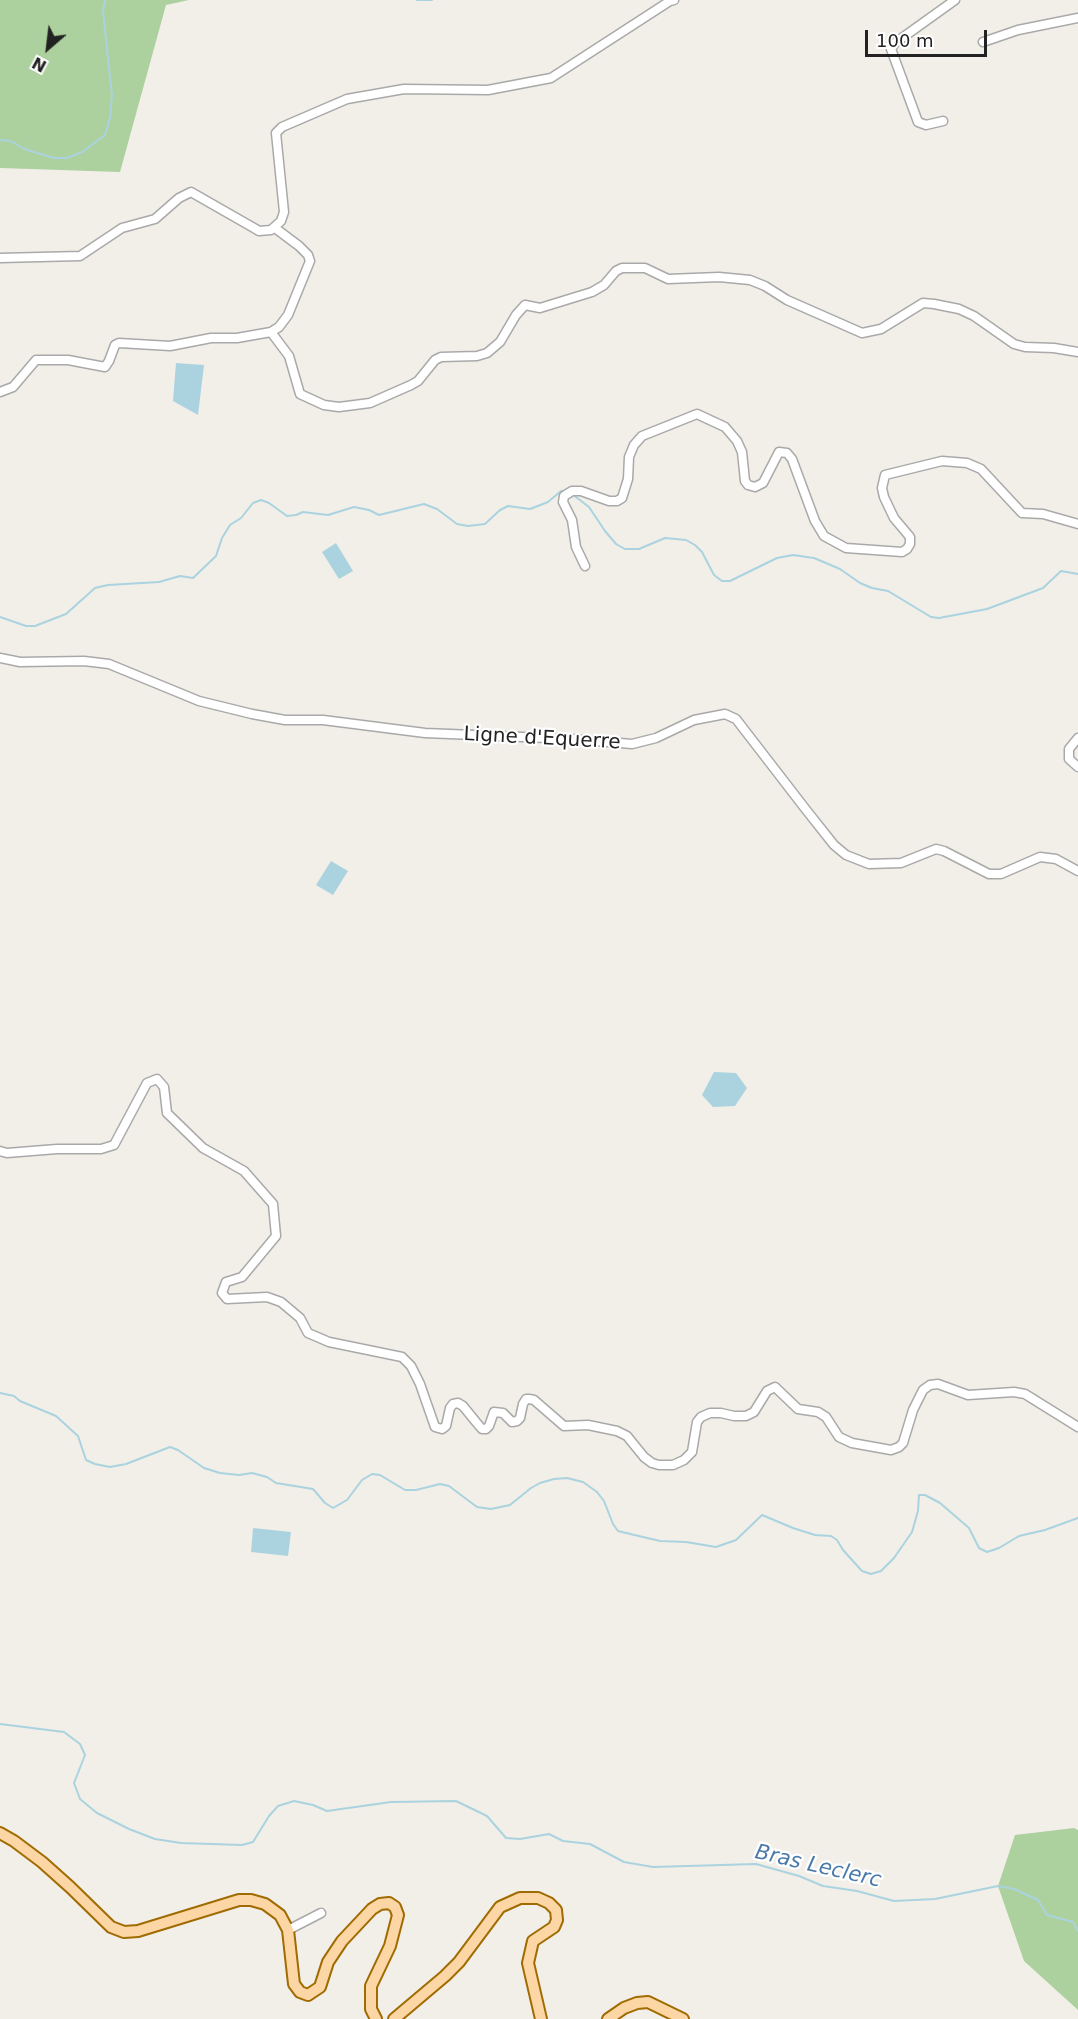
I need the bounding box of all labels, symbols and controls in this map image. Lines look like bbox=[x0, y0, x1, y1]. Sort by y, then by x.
north arrow bbox=[18, 18, 78, 78]
scale bar bbox=[868, 18, 990, 56]
text: 100 m bbox=[876, 30, 934, 51]
text: N bbox=[29, 53, 50, 76]
street label: Ligne d'Equerre bbox=[463, 723, 621, 755]
water label: Bras Leclerc bbox=[753, 1840, 883, 1894]

